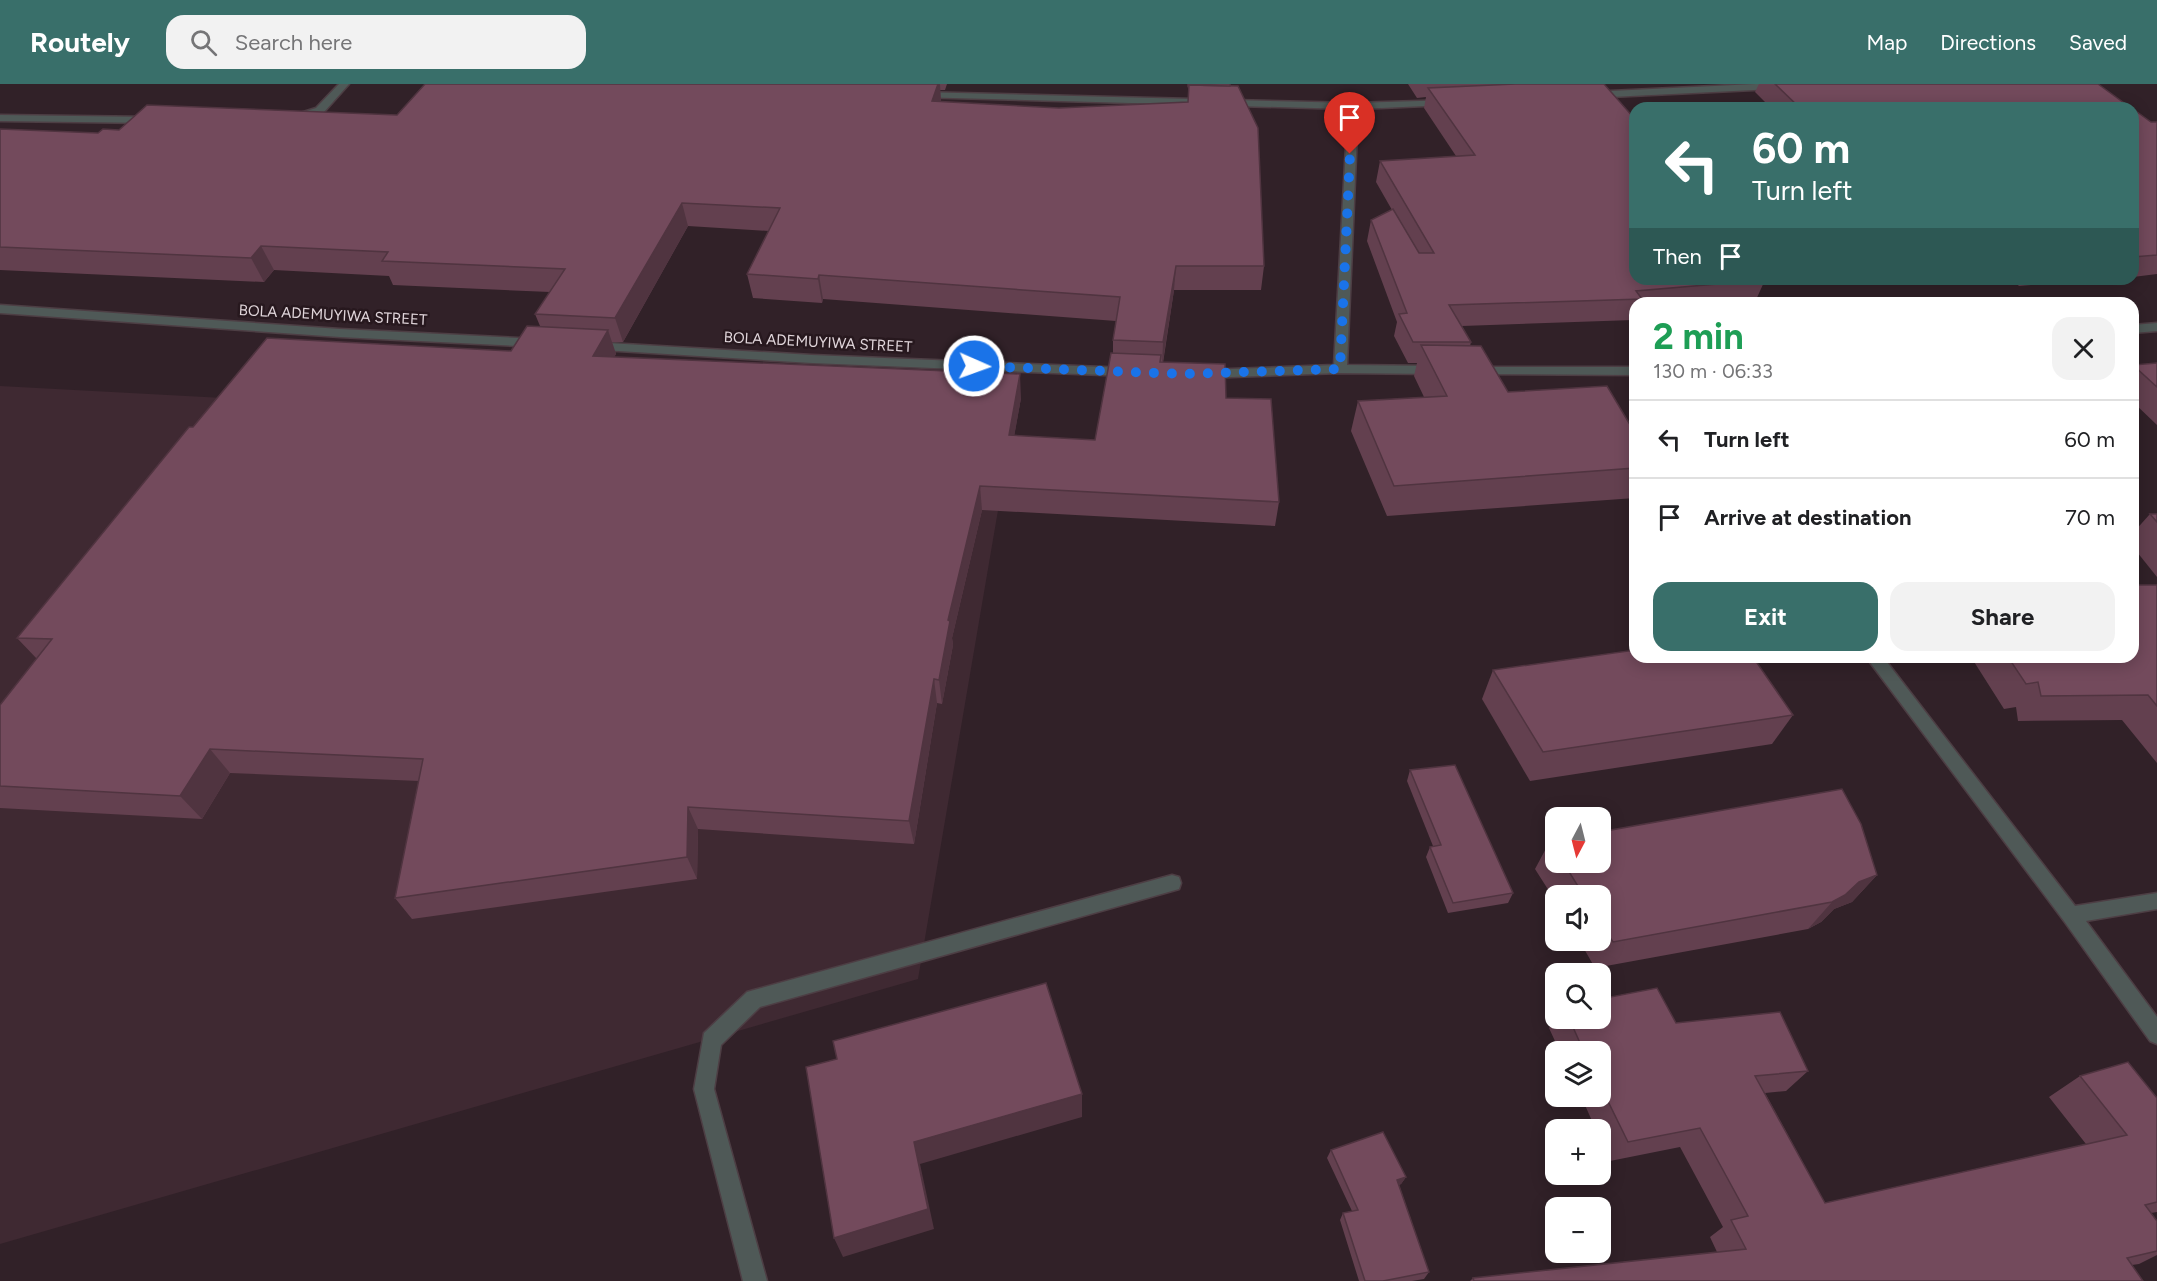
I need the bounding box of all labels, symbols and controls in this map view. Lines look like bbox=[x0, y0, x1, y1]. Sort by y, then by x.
search box bbox=[166, 15, 586, 69]
text: Routely bbox=[30, 25, 130, 59]
icon: search bbox=[187, 26, 220, 59]
text: Search here bbox=[235, 29, 352, 56]
text: Map bbox=[1866, 30, 1907, 55]
text: Directions bbox=[1940, 30, 2036, 55]
text: Saved bbox=[2069, 30, 2127, 55]
pin bbox=[1324, 92, 1375, 154]
icon: arrive bbox=[1333, 101, 1366, 134]
text: 60 m bbox=[1752, 123, 1850, 174]
icon: left bbox=[1653, 126, 1731, 204]
text: Turn left bbox=[1752, 174, 1852, 207]
icon: arrive bbox=[1714, 240, 1747, 273]
text: Then bbox=[1653, 243, 1702, 270]
street label: BOLA ADEMUYIWA STREET bbox=[238, 301, 428, 329]
text: 2 min bbox=[1653, 315, 1744, 358]
button: close bbox=[2052, 317, 2115, 380]
street label: BOLA ADEMUYIWA STREET bbox=[723, 328, 913, 356]
position arrow bbox=[942, 334, 1006, 398]
text: 130 m · 06:33 bbox=[1653, 359, 1773, 383]
icon: left bbox=[1653, 423, 1686, 456]
text: Turn left bbox=[1704, 426, 1790, 453]
text: 60 m bbox=[2064, 426, 2115, 453]
icon: arrive bbox=[1653, 501, 1686, 534]
text: Arrive at destination bbox=[1704, 504, 1912, 531]
text: 70 m bbox=[2065, 504, 2115, 531]
button: Exit bbox=[1653, 582, 1878, 651]
button: Share bbox=[1890, 582, 2115, 651]
north arrow bbox=[1545, 807, 1611, 873]
map controls bbox=[1545, 807, 1611, 1263]
button: sound bbox=[1545, 885, 1611, 951]
button: search bbox=[1545, 963, 1611, 1029]
button: layers bbox=[1545, 1041, 1611, 1107]
button: + bbox=[1545, 1119, 1611, 1185]
button: − bbox=[1545, 1197, 1611, 1263]

